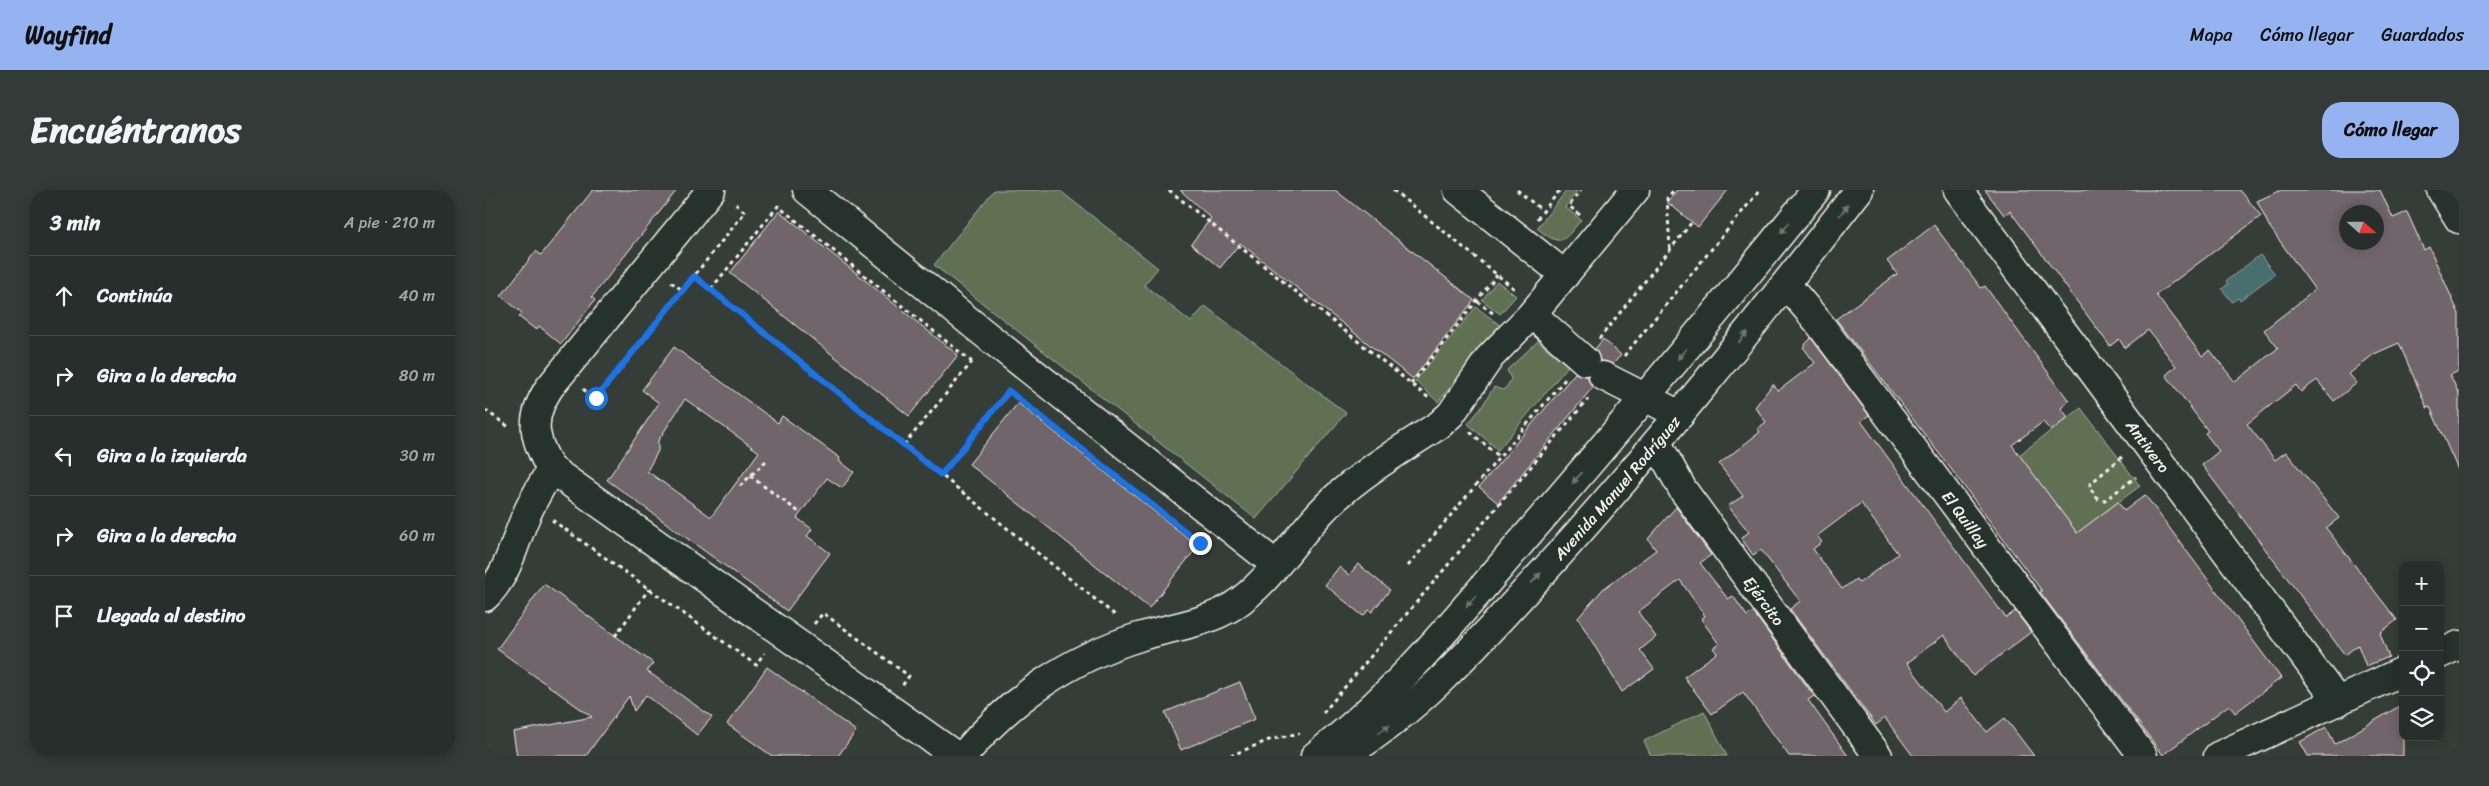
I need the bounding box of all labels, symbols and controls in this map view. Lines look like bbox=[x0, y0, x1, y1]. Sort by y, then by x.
text: Wayfind bbox=[25, 14, 111, 56]
text: Mapa bbox=[2190, 19, 2232, 51]
text: Cómo llegar bbox=[2260, 19, 2353, 51]
text: Guardados bbox=[2381, 19, 2464, 51]
text: Encuéntranos bbox=[30, 99, 241, 161]
button: Cómo llegar bbox=[2322, 102, 2459, 158]
text: 3 min bbox=[50, 204, 100, 242]
one-way arrow bbox=[1838, 204, 1849, 217]
north arrow bbox=[2339, 205, 2384, 250]
text: A pie · 210 m bbox=[344, 208, 435, 237]
one-way arrow bbox=[1779, 221, 1790, 234]
text: Continúa bbox=[97, 279, 172, 312]
text: 40 m bbox=[398, 281, 435, 310]
icon: ahead bbox=[50, 282, 78, 310]
one-way arrow bbox=[1737, 331, 1748, 344]
one-way arrow bbox=[1677, 347, 1688, 360]
text: Gira a la derecha bbox=[97, 359, 236, 392]
text: 80 m bbox=[399, 361, 435, 390]
icon: right bbox=[50, 362, 78, 390]
route start bbox=[585, 387, 608, 410]
street label: Avenida Manuel Rodríguez bbox=[1545, 408, 1688, 567]
street label: Antivero bbox=[2118, 412, 2178, 479]
text: Gira a la izquierda bbox=[97, 439, 247, 472]
text: 30 m bbox=[400, 441, 435, 470]
icon: left bbox=[50, 442, 78, 470]
one-way arrow bbox=[1571, 471, 1583, 483]
street label: El Quillay bbox=[1934, 484, 1998, 555]
text: Gira a la derecha bbox=[97, 519, 236, 552]
text: 60 m bbox=[399, 521, 435, 550]
icon: right bbox=[50, 522, 78, 550]
route end bbox=[1189, 532, 1212, 555]
map controls bbox=[2399, 561, 2444, 741]
button: + bbox=[2399, 561, 2444, 606]
street label: Ejército bbox=[1736, 569, 1793, 632]
one-way arrow bbox=[1531, 572, 1542, 585]
one-way arrow bbox=[1465, 594, 1477, 606]
text: Llegada al destino bbox=[97, 599, 246, 632]
icon: arrive bbox=[50, 602, 78, 630]
button: − bbox=[2399, 606, 2444, 651]
button: locate bbox=[2399, 651, 2444, 696]
button: layers bbox=[2399, 696, 2444, 741]
one-way arrow bbox=[1377, 724, 1390, 735]

